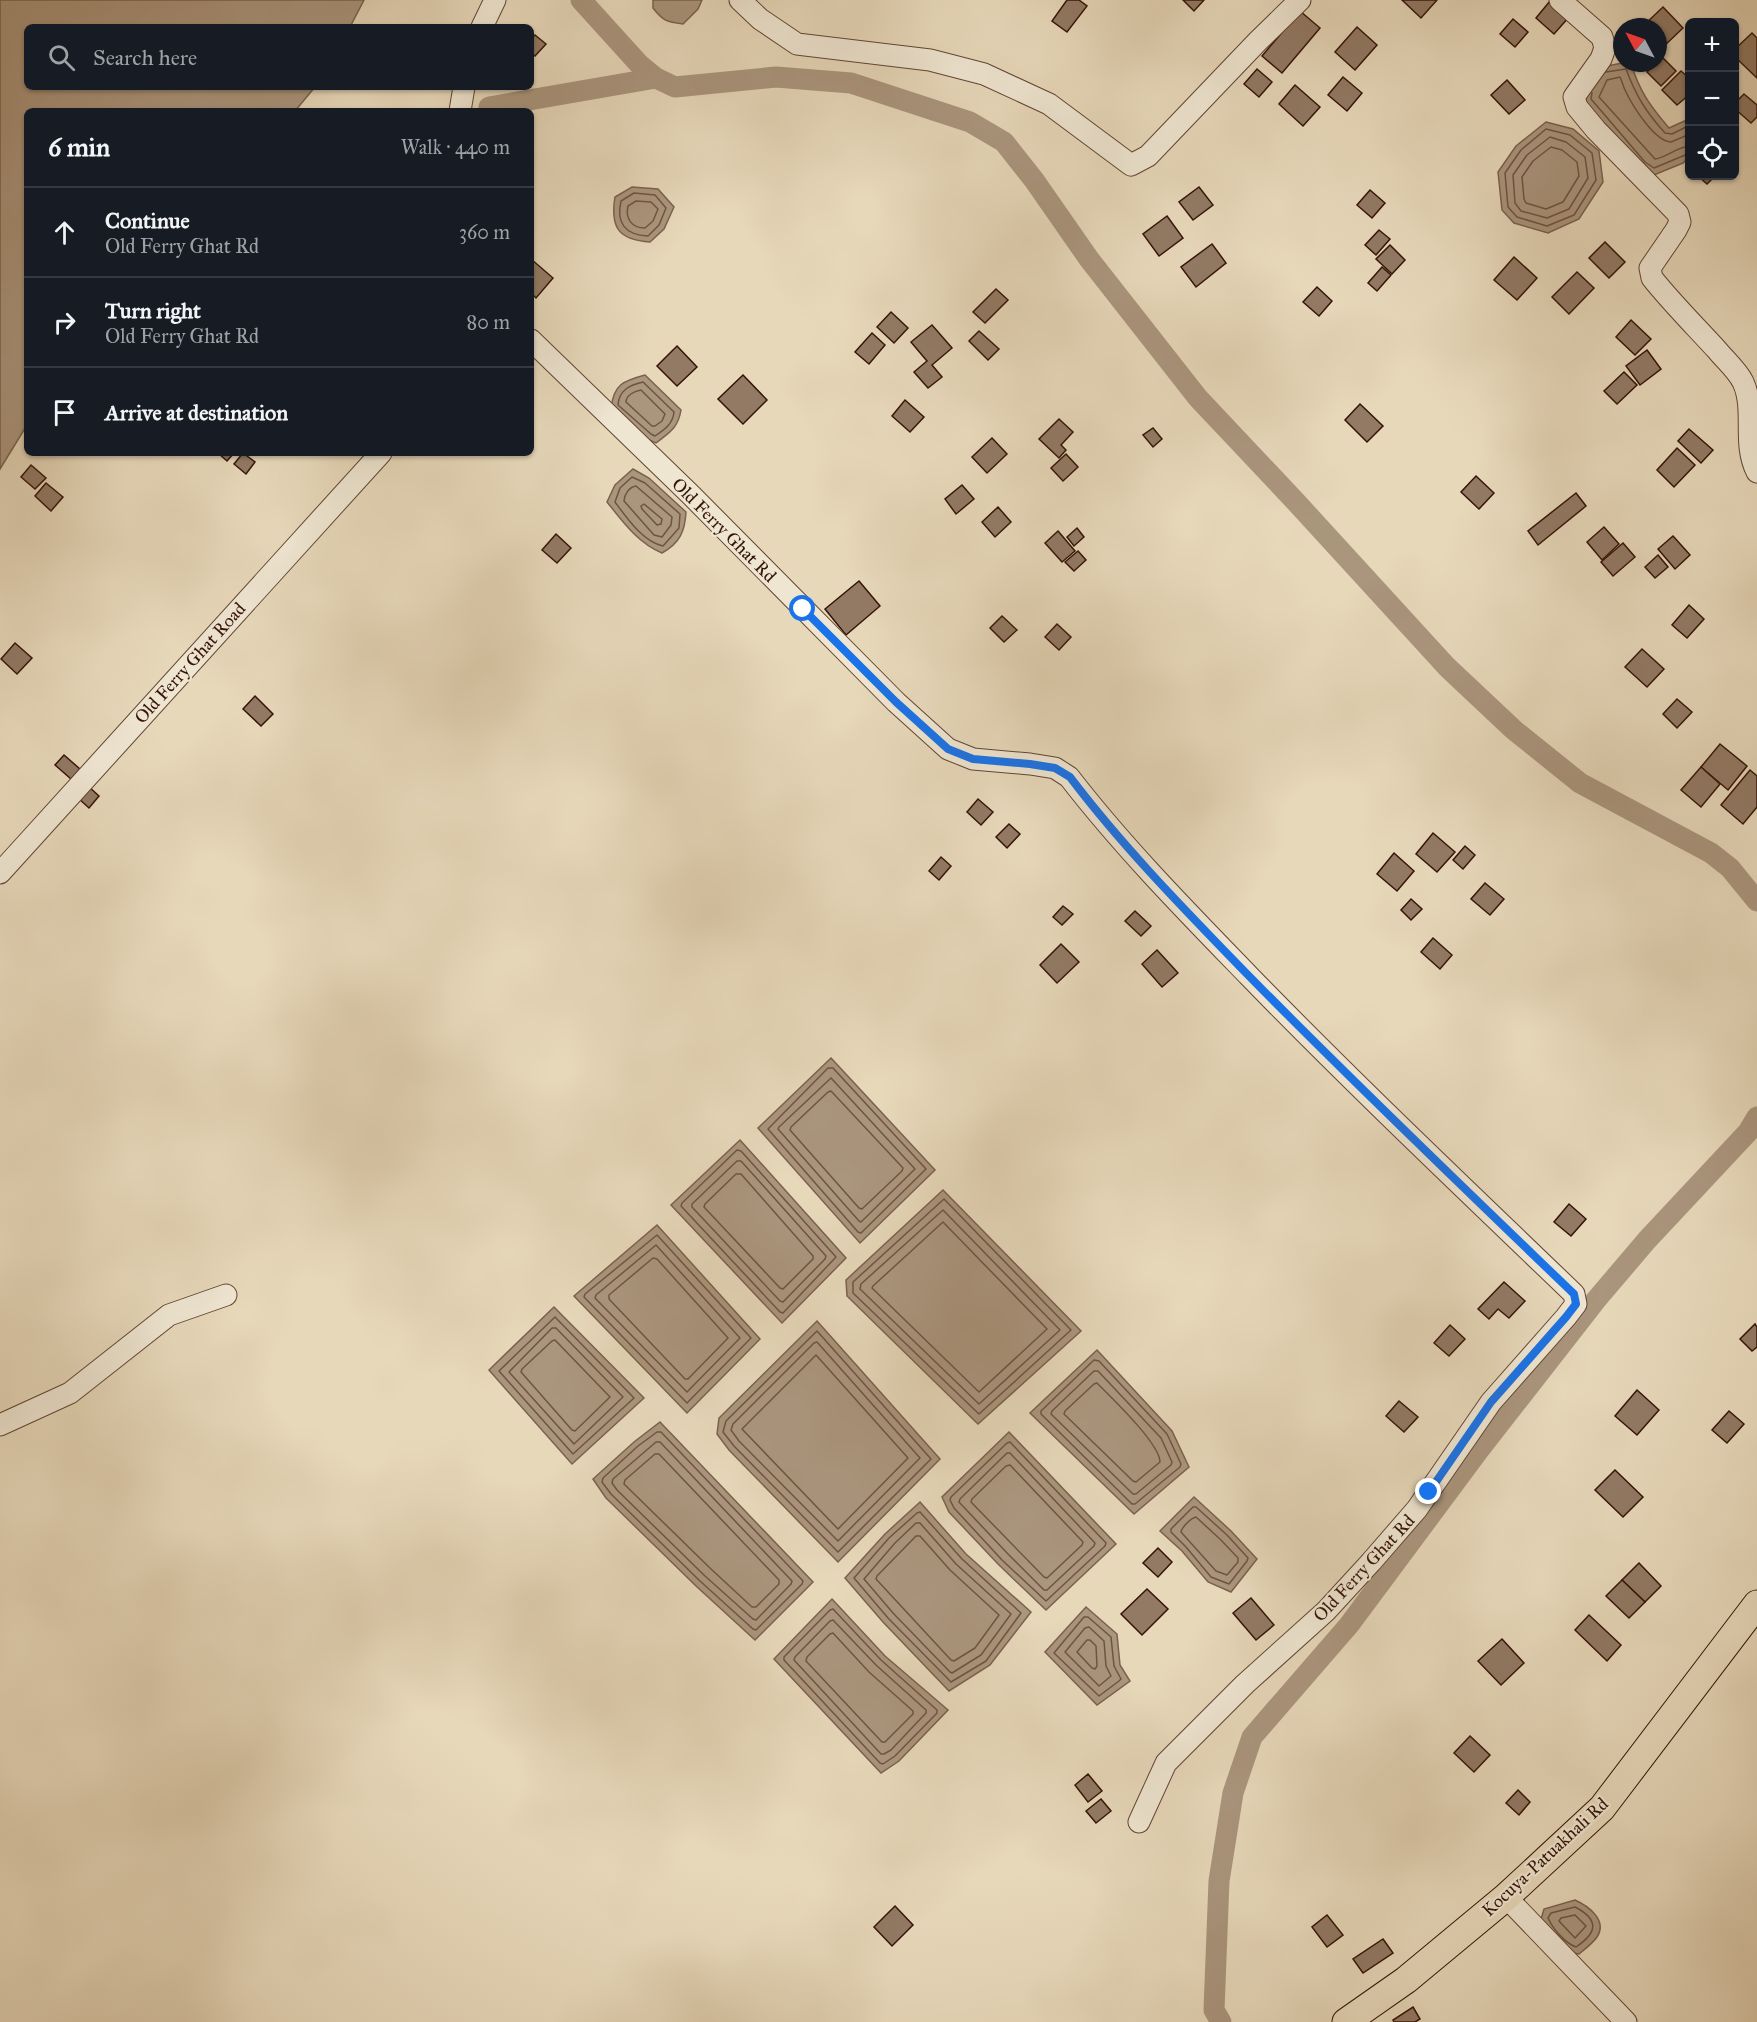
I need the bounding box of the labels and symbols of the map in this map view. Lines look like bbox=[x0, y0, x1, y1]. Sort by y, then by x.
north arrow bbox=[1613, 18, 1667, 72]
street label: Old Ferry Ghat Rd bbox=[667, 473, 781, 587]
route start bbox=[789, 595, 815, 621]
street label: Old Ferry Ghat Road bbox=[130, 598, 250, 728]
route end bbox=[1415, 1478, 1441, 1504]
street label: Old Ferry Ghat Rd bbox=[1309, 1510, 1419, 1626]
street label: Kocuya-Patuakhali Rd bbox=[1477, 1793, 1613, 1921]

